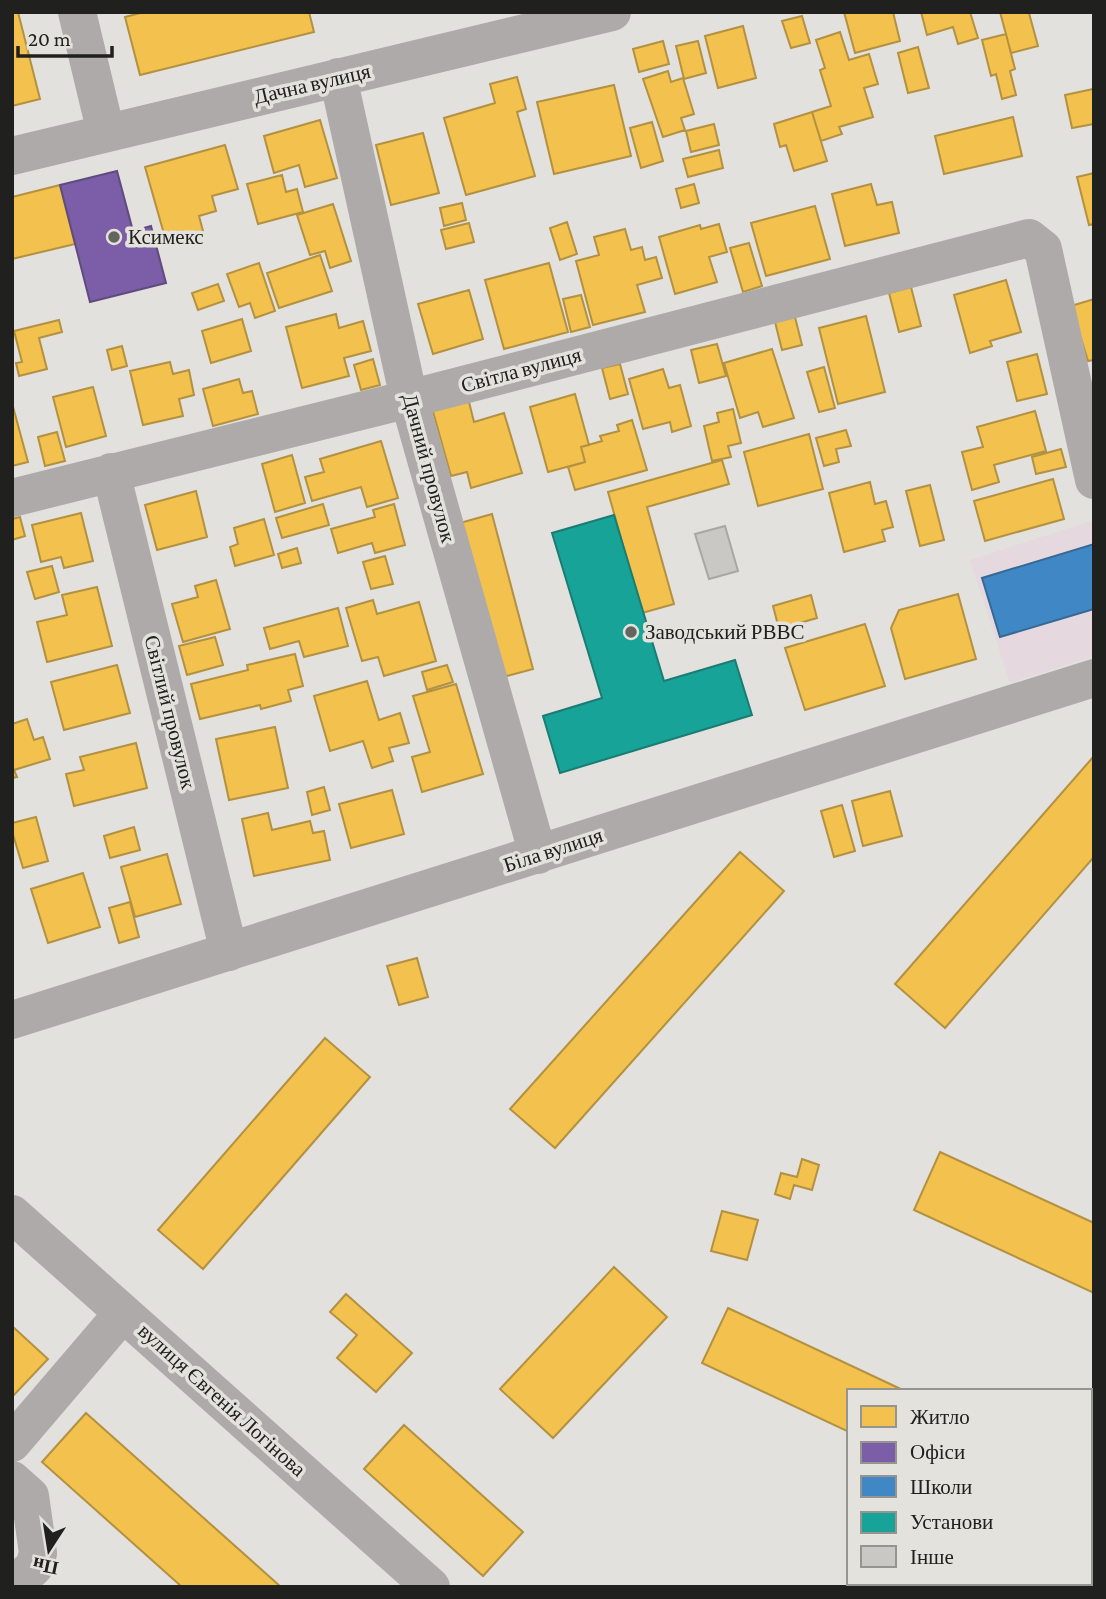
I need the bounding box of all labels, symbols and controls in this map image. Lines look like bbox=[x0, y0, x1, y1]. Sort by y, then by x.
scale bar bbox=[18, 14, 112, 58]
text: 20 m bbox=[28, 27, 71, 51]
street label: Дачна вулиця bbox=[251, 59, 373, 109]
place label: Ксимекс bbox=[128, 225, 204, 249]
marker: Ксимекс bbox=[106, 229, 122, 245]
street label: Світла вулиця bbox=[458, 342, 584, 398]
street label: Дачний провулок bbox=[398, 391, 461, 546]
place label: Заводський РВВС bbox=[645, 620, 804, 644]
marker: Заводський РВВС bbox=[623, 624, 639, 640]
street label: Світлий провулок bbox=[139, 633, 201, 792]
street label: Біла вулиця bbox=[500, 823, 606, 877]
street label: вулиця Євгенія Логінова bbox=[133, 1319, 311, 1482]
legend bbox=[847, 1389, 1092, 1585]
text: Житло bbox=[910, 1405, 970, 1429]
text: Офіси bbox=[910, 1440, 965, 1464]
text: Школи bbox=[910, 1475, 972, 1499]
text: Установи bbox=[910, 1510, 993, 1534]
north arrow bbox=[14, 1515, 84, 1585]
text: Інше bbox=[910, 1545, 954, 1569]
text: Пн bbox=[31, 1553, 60, 1579]

